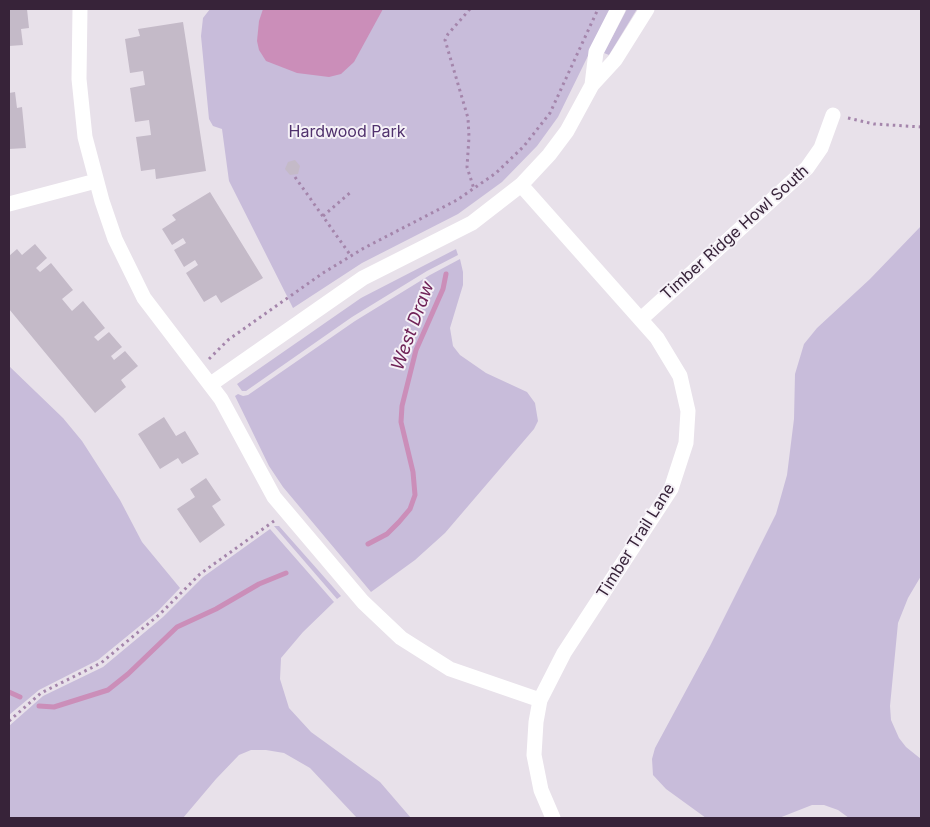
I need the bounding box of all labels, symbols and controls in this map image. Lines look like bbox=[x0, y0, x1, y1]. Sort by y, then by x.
park label: Hardwood Park bbox=[289, 122, 405, 142]
street label: Timber Ridge Howl South bbox=[657, 162, 813, 304]
water label: West Draw bbox=[387, 279, 439, 373]
street label: Timber Trail Lane bbox=[593, 480, 679, 602]

